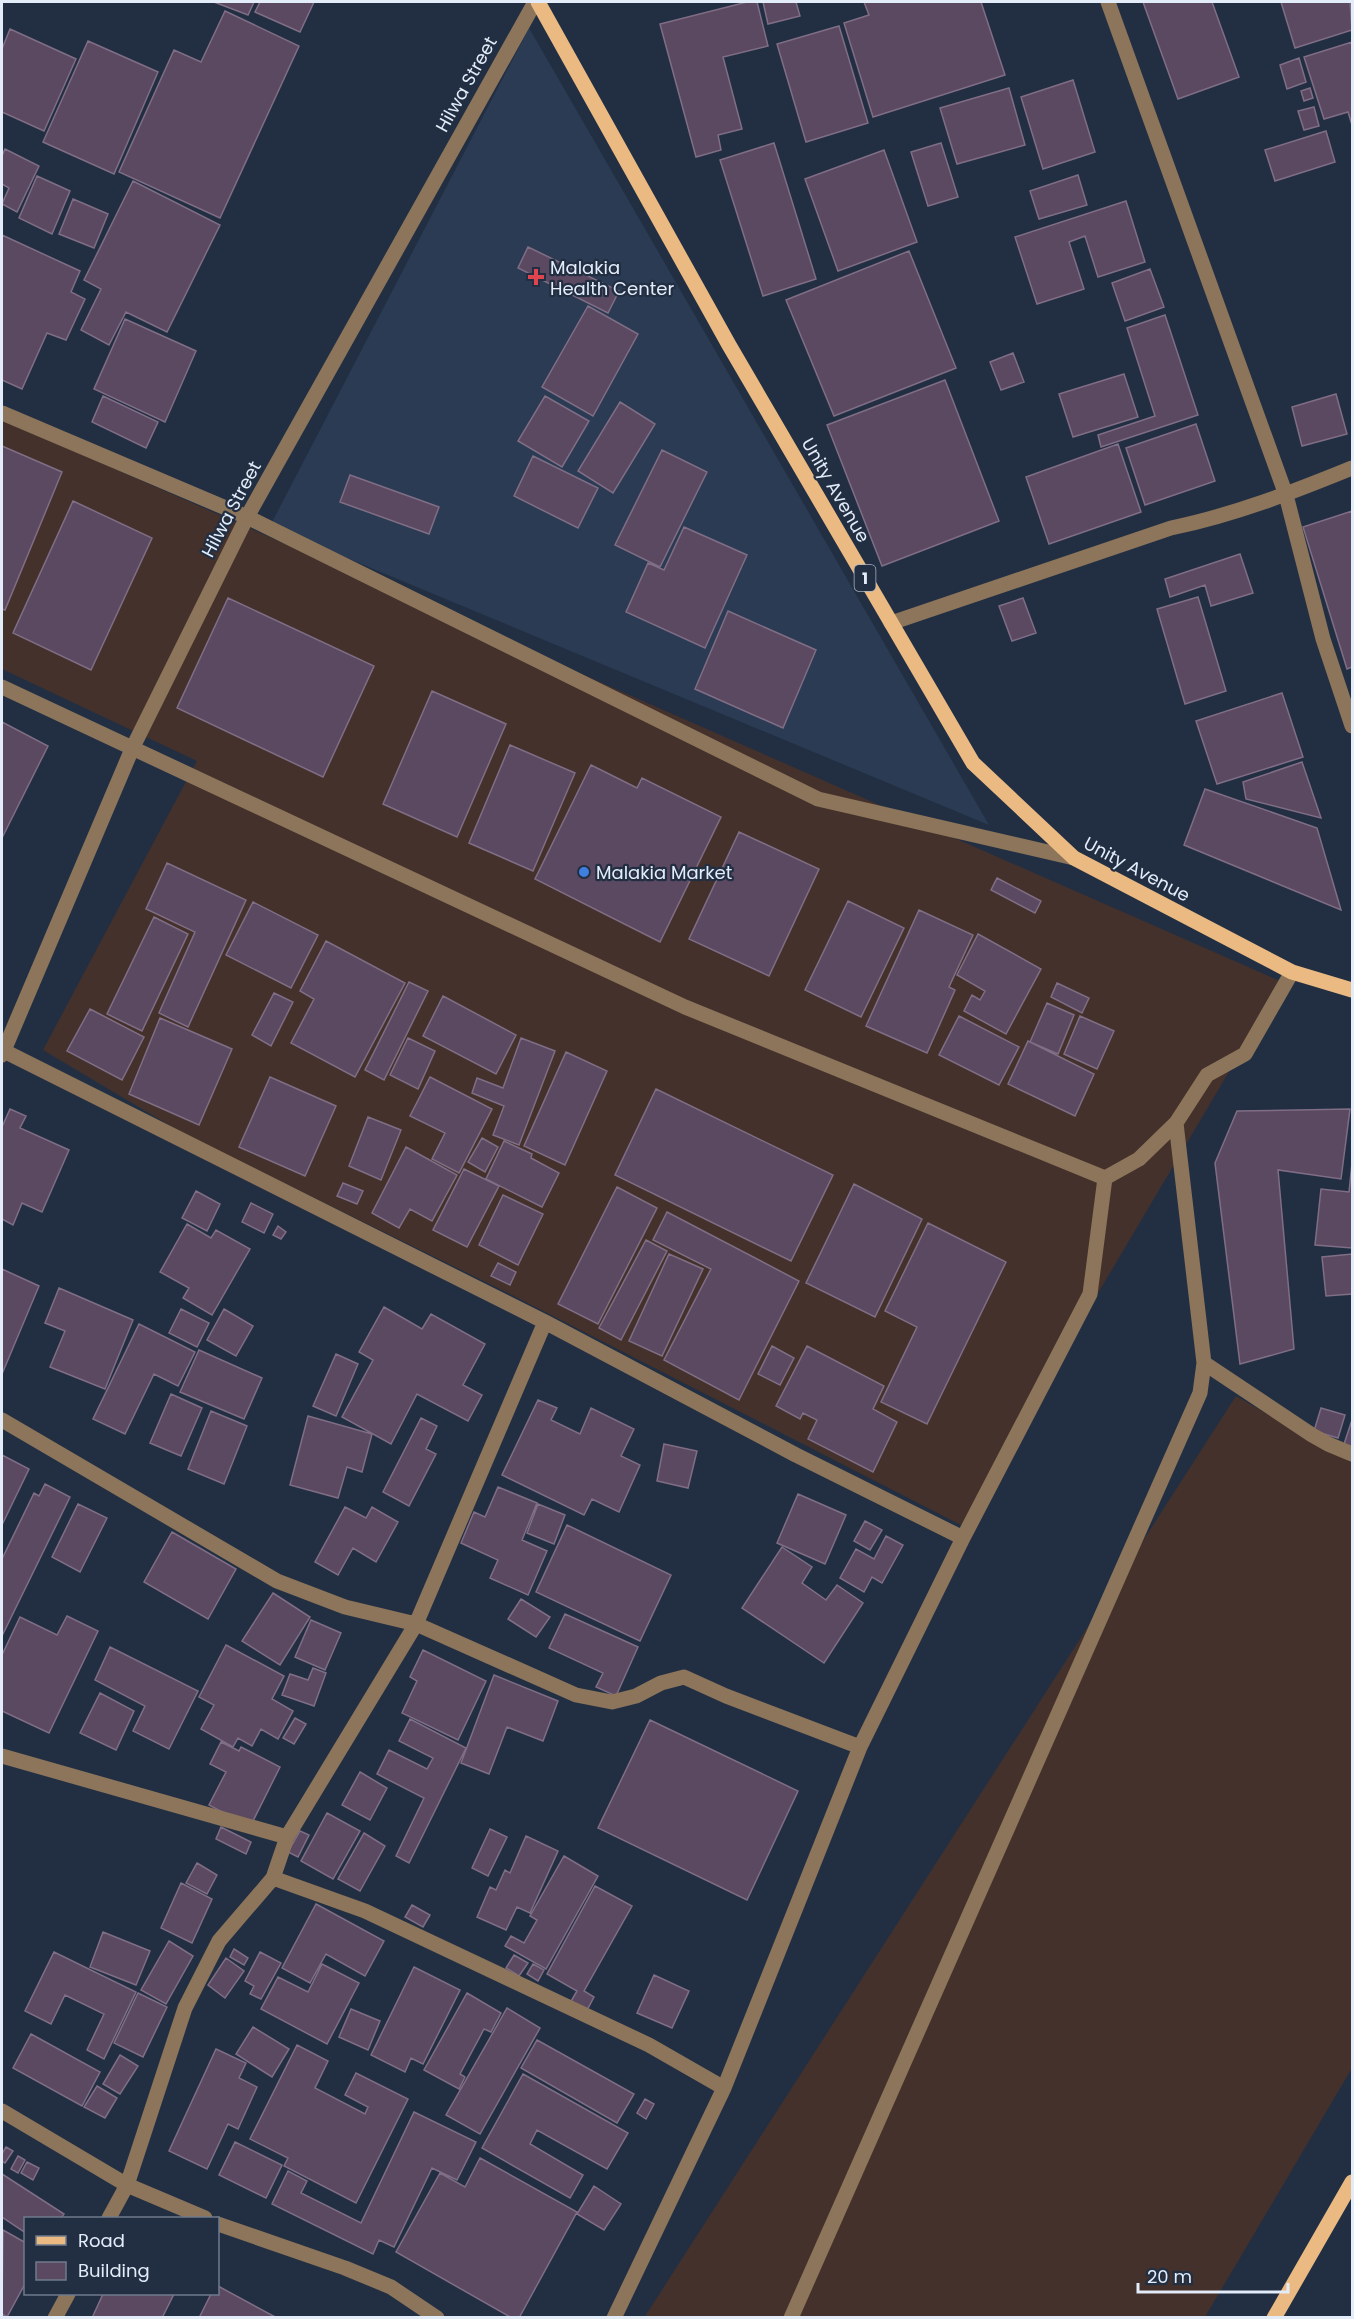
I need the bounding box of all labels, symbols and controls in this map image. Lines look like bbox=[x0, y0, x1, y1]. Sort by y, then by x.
street label: Hilwa Street bbox=[429, 32, 503, 136]
place label: Malakia Health Center bbox=[550, 255, 674, 301]
marker: Malakia Health Center bbox=[527, 268, 545, 286]
street label: Unity Avenue bbox=[796, 433, 876, 547]
street label: Hilwa Street bbox=[195, 456, 267, 562]
road number: 1 bbox=[854, 565, 876, 591]
street label: Unity Avenue bbox=[1079, 830, 1195, 908]
place label: Malakia Market bbox=[596, 860, 732, 885]
marker: Malakia Market bbox=[577, 865, 591, 879]
legend bbox=[24, 2217, 219, 2295]
text: Road bbox=[78, 2228, 125, 2253]
scale bar bbox=[1138, 2256, 1288, 2294]
text: Building bbox=[78, 2258, 150, 2283]
text: 20 m bbox=[1147, 2264, 1192, 2289]

